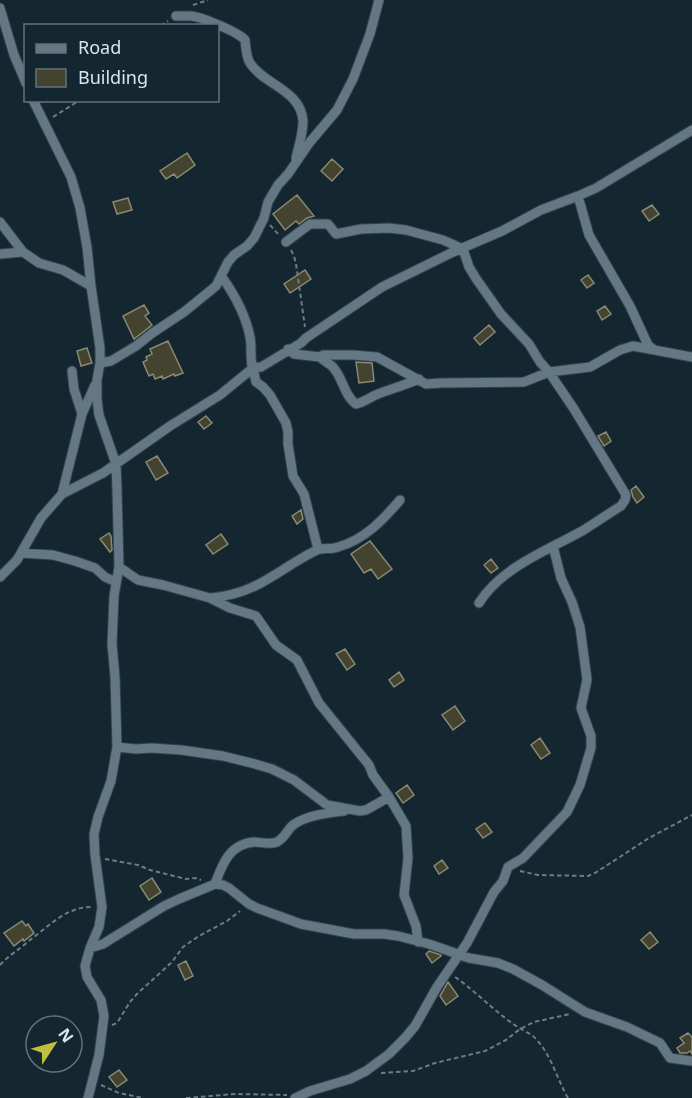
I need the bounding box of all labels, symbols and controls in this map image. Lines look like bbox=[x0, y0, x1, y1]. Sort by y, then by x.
legend bbox=[24, 24, 219, 102]
text: Road bbox=[78, 35, 121, 59]
text: Building bbox=[78, 65, 148, 89]
north arrow bbox=[24, 1014, 84, 1074]
text: N bbox=[53, 1023, 79, 1047]

